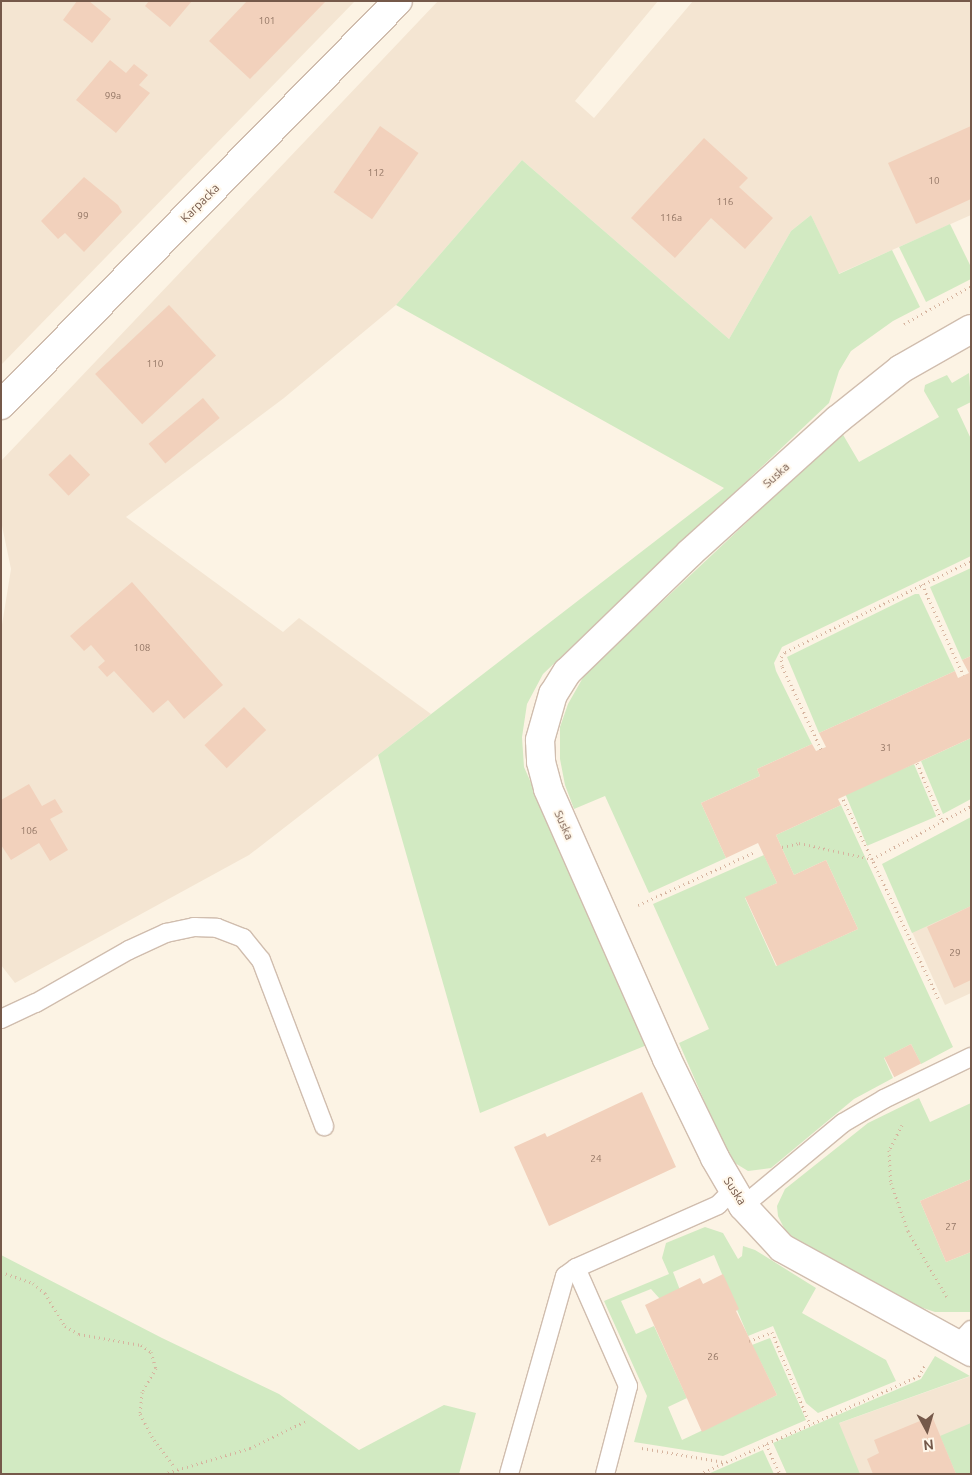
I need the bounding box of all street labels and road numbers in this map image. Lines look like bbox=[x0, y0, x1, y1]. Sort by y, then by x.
street label: Karpacka bbox=[178, 181, 222, 225]
street label: Suska bbox=[760, 459, 792, 491]
street label: Suska bbox=[551, 808, 577, 842]
street label: Suska bbox=[721, 1174, 749, 1208]

